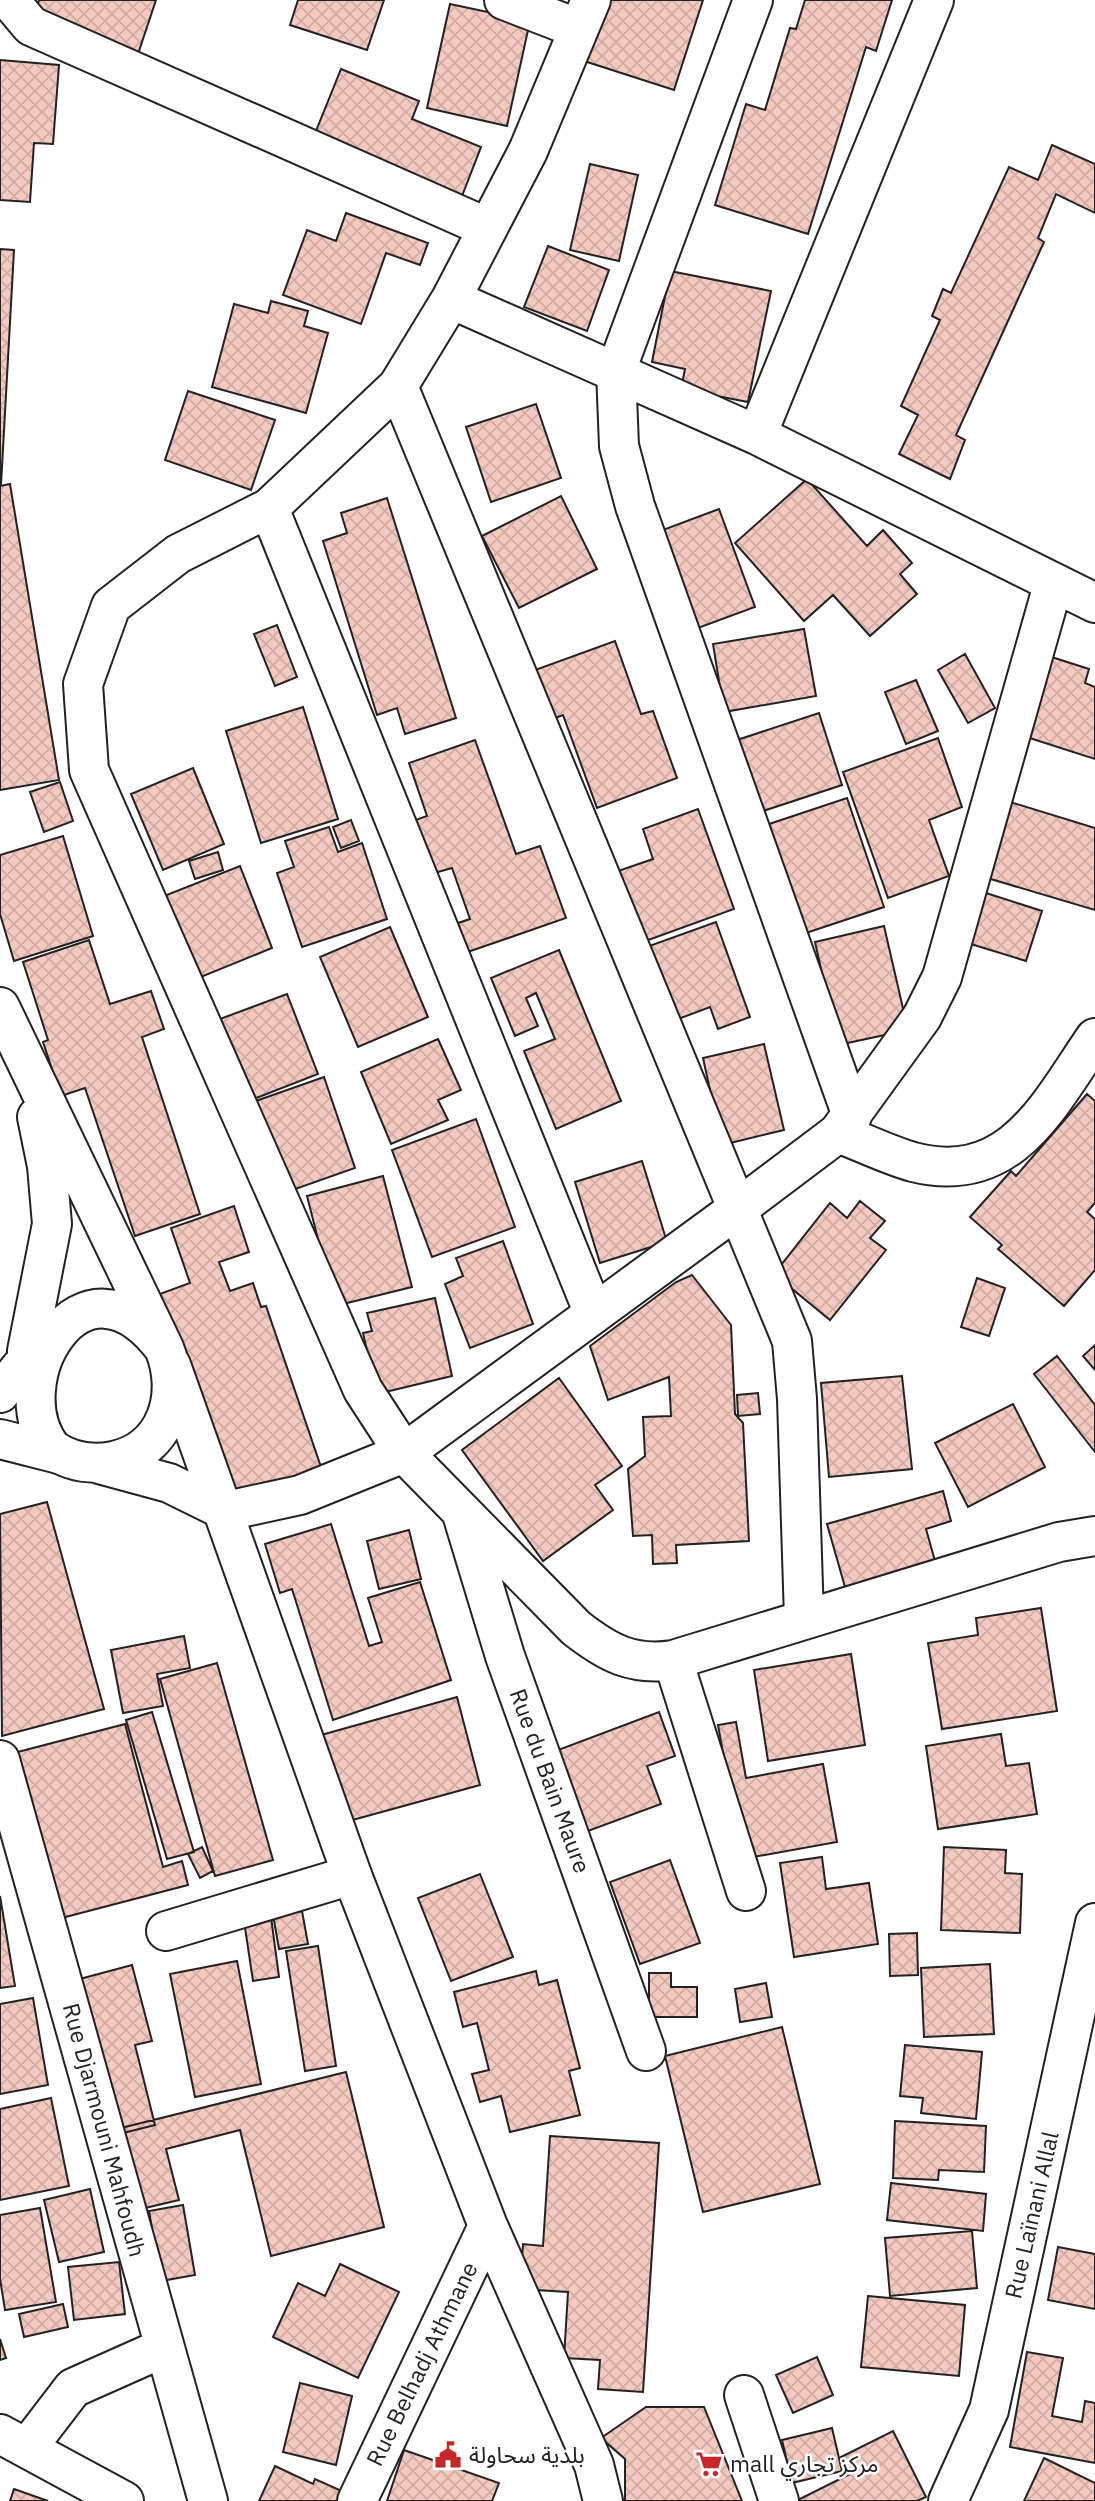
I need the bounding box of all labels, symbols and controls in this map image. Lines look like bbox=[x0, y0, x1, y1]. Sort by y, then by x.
street label: Rue du Bain Maure bbox=[504, 1684, 598, 1877]
street label: Rue Djarmouni Mahfoudh bbox=[57, 1999, 153, 2260]
street label: Rue Laïnani Allal bbox=[997, 2128, 1065, 2301]
street label: Rue Belhadj Athmane bbox=[359, 2257, 484, 2471]
place label: بلدية سحاولة bbox=[469, 2439, 585, 2469]
public building icon: بلدية سحاولة bbox=[433, 2440, 463, 2470]
place label: mall مركز تجاري bbox=[730, 2448, 879, 2481]
supermarket icon: mall مركز تجاري bbox=[694, 2449, 724, 2479]

